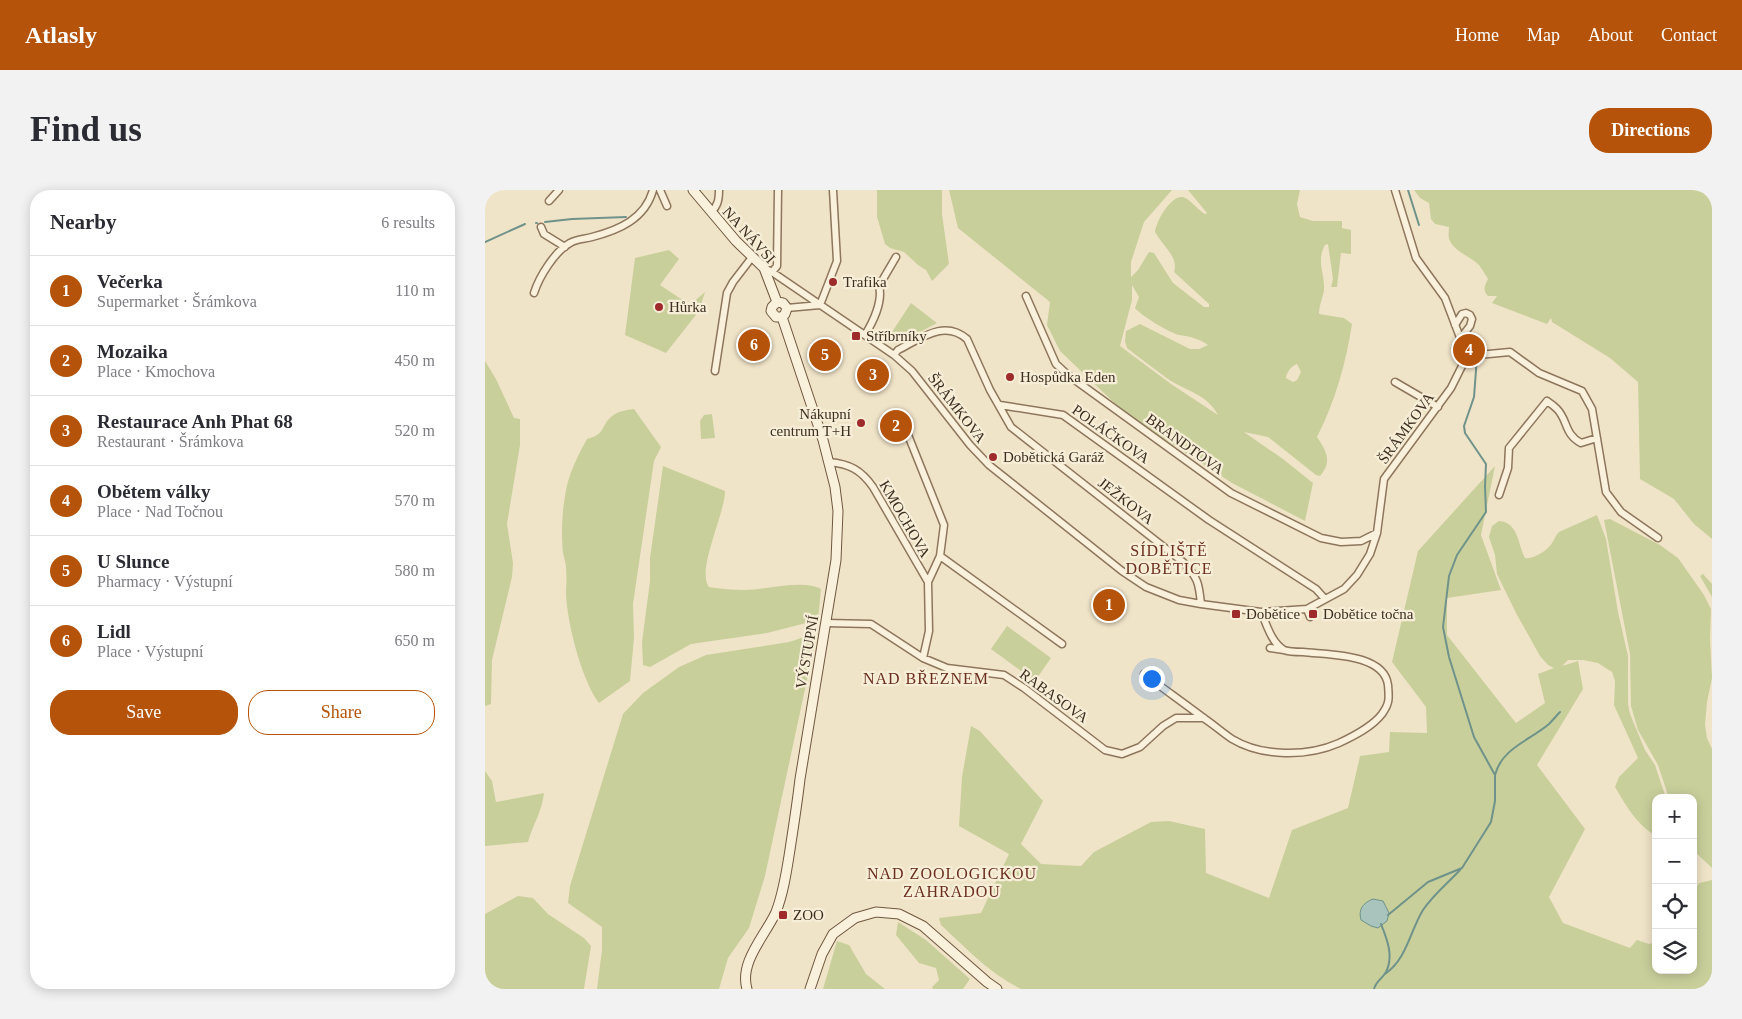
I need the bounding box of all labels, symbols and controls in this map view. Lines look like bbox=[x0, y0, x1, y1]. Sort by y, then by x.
text: Atlasly bbox=[25, 22, 97, 48]
text: Home bbox=[1455, 25, 1499, 45]
text: Map bbox=[1527, 25, 1560, 45]
text: About bbox=[1588, 25, 1633, 45]
text: Contact bbox=[1661, 25, 1717, 45]
button: Directions bbox=[1589, 108, 1712, 153]
text: Find us bbox=[30, 110, 142, 149]
street label: NA NÁVSI bbox=[719, 203, 779, 267]
text: Nearby bbox=[50, 210, 117, 234]
text: 6 results bbox=[381, 214, 435, 231]
text: Večerka bbox=[97, 271, 163, 292]
place label: Trafika bbox=[843, 274, 887, 290]
marker: Trafika bbox=[827, 276, 839, 288]
text: 1 bbox=[62, 282, 70, 299]
text: 110 m bbox=[395, 282, 435, 299]
text: Supermarket · Šrámkova bbox=[97, 293, 257, 310]
place label: Hůrka bbox=[669, 299, 707, 315]
marker: Hůrka bbox=[653, 301, 665, 313]
pin: 6 bbox=[738, 326, 770, 364]
place label: Stříbrníky bbox=[866, 328, 927, 344]
marker: Stříbrníky bbox=[850, 330, 862, 342]
pin: 4 bbox=[1453, 331, 1485, 369]
pin: 5 bbox=[809, 336, 841, 374]
text: Mozaika bbox=[97, 341, 168, 362]
text: 2 bbox=[62, 352, 70, 369]
text: 450 m bbox=[395, 352, 435, 369]
pin: 3 bbox=[857, 356, 889, 394]
text: Place · Kmochova bbox=[97, 363, 215, 380]
place label: Hospůdka Eden bbox=[1020, 369, 1116, 385]
street label: ŠRÁMKOVA bbox=[925, 370, 989, 446]
marker: Hospůdka Eden bbox=[1004, 371, 1016, 383]
street label: ŠRÁMKOVA bbox=[1375, 389, 1437, 467]
street label: POLÁČKOVA bbox=[1069, 401, 1153, 467]
place label: Nákupní centrum T+H bbox=[770, 406, 851, 439]
pin: 2 bbox=[880, 407, 912, 445]
street label: BRANDTOVA bbox=[1143, 410, 1227, 478]
text: Restaurace Anh Phat 68 bbox=[97, 411, 293, 432]
marker: Nákupní centrum T+H bbox=[855, 417, 867, 429]
text: 3 bbox=[62, 422, 70, 439]
text: 520 m bbox=[395, 422, 435, 439]
text: Restaurant · Šrámkova bbox=[97, 433, 244, 450]
place label: Dobětická Garáž bbox=[1003, 449, 1105, 465]
marker: Dobětická Garáž bbox=[987, 451, 999, 463]
street label: JEŽKOVA bbox=[1095, 475, 1157, 528]
street label: KMOCHOVA bbox=[876, 478, 934, 561]
text: Obětem války bbox=[97, 481, 210, 502]
text: 4 bbox=[62, 492, 70, 509]
text: 570 m bbox=[395, 492, 435, 509]
text: Place · Nad Točnou bbox=[97, 503, 223, 520]
district label: SÍDLIŠTĚ DOBĚTICE bbox=[1125, 541, 1213, 577]
text: U Slunce bbox=[97, 551, 169, 572]
text: 5 bbox=[62, 562, 70, 579]
text: 580 m bbox=[395, 562, 435, 579]
text: Pharmacy · Výstupní bbox=[97, 573, 233, 590]
pin: 1 bbox=[1093, 586, 1125, 624]
place label: Dobětice bbox=[1246, 606, 1300, 622]
place label: Dobětice točna bbox=[1323, 606, 1414, 622]
marker: Dobětice bbox=[1230, 608, 1242, 620]
marker: Dobětice točna bbox=[1307, 608, 1319, 620]
street label: VÝSTUPNÍ bbox=[793, 614, 821, 690]
text: Lidl bbox=[97, 621, 131, 642]
text: 6 bbox=[62, 632, 70, 649]
text: 650 m bbox=[395, 632, 435, 649]
text: Place · Výstupní bbox=[97, 643, 203, 660]
street label: RABASOVA bbox=[1017, 666, 1091, 726]
your location bbox=[1139, 666, 1165, 692]
district label: NAD BŘEZNEM bbox=[863, 669, 989, 687]
button: Save bbox=[50, 690, 238, 735]
button: Share bbox=[248, 690, 435, 735]
map controls bbox=[1652, 794, 1697, 974]
button: + bbox=[1652, 794, 1697, 839]
button: − bbox=[1652, 839, 1697, 884]
district label: NAD ZOOLOGICKOU ZAHRADOU bbox=[867, 865, 1037, 900]
button: locate bbox=[1652, 884, 1697, 929]
place label: ZOO bbox=[793, 907, 824, 923]
marker: ZOO bbox=[777, 909, 789, 921]
button: layers bbox=[1652, 929, 1697, 974]

